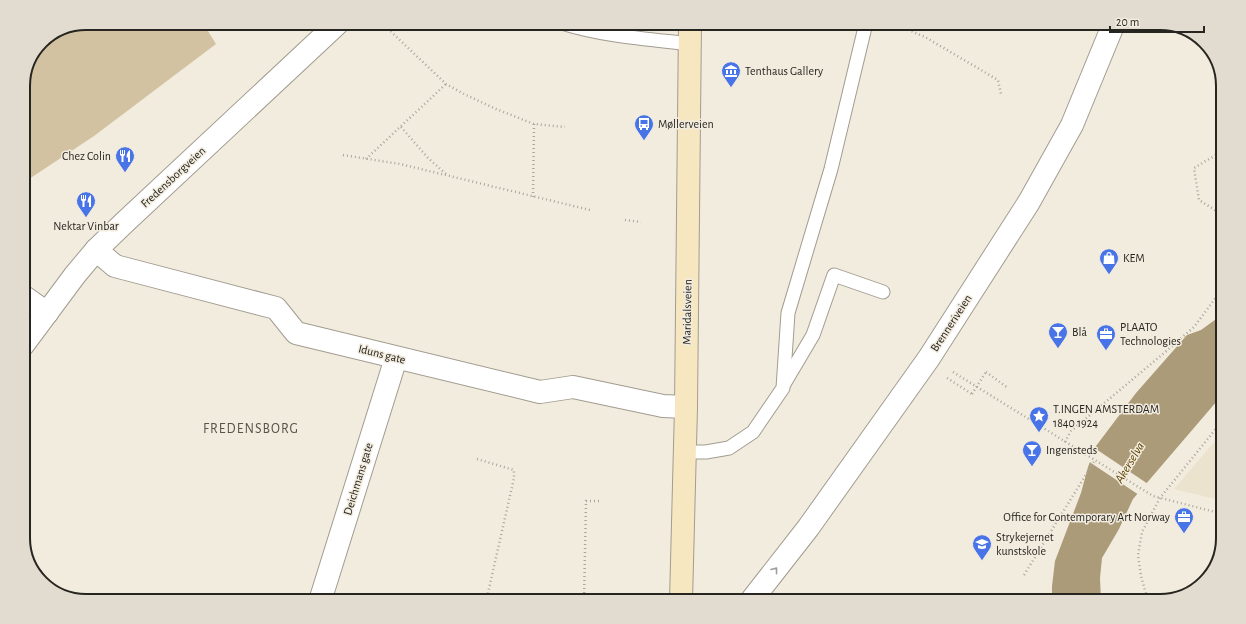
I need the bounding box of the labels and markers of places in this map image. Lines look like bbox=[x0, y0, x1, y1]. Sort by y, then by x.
museum icon: Tenthaus Gallery bbox=[720, 60, 742, 88]
place label: Tenthaus Gallery bbox=[745, 65, 823, 78]
bus stop icon: Møllerveien bbox=[633, 113, 655, 141]
place label: Møllerveien bbox=[658, 118, 714, 130]
restaurant icon: Chez Colin bbox=[114, 145, 136, 173]
place label: Chez Colin bbox=[62, 150, 111, 162]
restaurant icon: Nektar Vinbar bbox=[75, 190, 97, 218]
place label: Nektar Vinbar bbox=[53, 220, 119, 232]
shop icon: KEM bbox=[1098, 247, 1120, 275]
place label: KEM bbox=[1123, 252, 1145, 264]
bar icon: Blå bbox=[1047, 321, 1069, 349]
place label: PLAATO Technologies bbox=[1120, 321, 1181, 347]
office icon: PLAATO Technologies bbox=[1095, 323, 1117, 351]
place label: Blå bbox=[1072, 326, 1087, 338]
place label: T.INGEN AMSTERDAM 1840 1924 bbox=[1053, 403, 1159, 429]
place icon: T.INGEN AMSTERDAM 1840 1924 bbox=[1028, 405, 1050, 433]
bar icon: Ingensteds bbox=[1021, 439, 1043, 467]
place label: Ingensteds bbox=[1046, 444, 1097, 456]
office icon: Office for Contemporary Art Norway bbox=[1173, 506, 1195, 534]
place label: Office for Contemporary Art Norway bbox=[1003, 511, 1170, 524]
place label: Strykejernet kunstskole bbox=[996, 531, 1054, 557]
school or university icon: Strykejernet kunstskole bbox=[971, 533, 993, 561]

